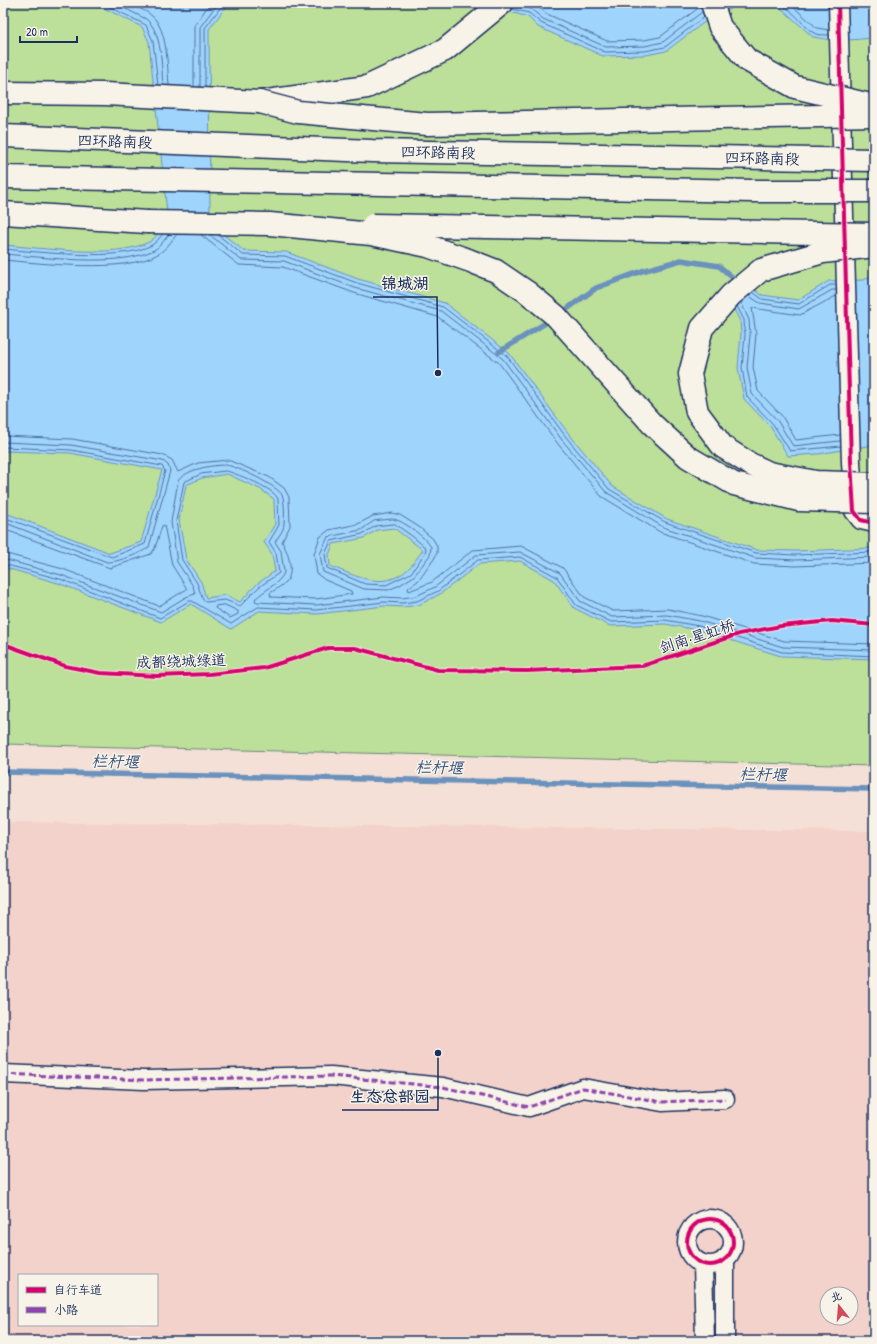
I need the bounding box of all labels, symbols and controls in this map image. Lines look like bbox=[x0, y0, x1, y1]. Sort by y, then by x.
scale bar bbox=[20, 18, 77, 44]
text: 20 m bbox=[26, 23, 48, 40]
street label: 四环路南段 bbox=[77, 129, 153, 153]
street label: 四环路南段 bbox=[400, 141, 476, 163]
street label: 四环路南段 bbox=[724, 147, 800, 169]
callout: 锦城湖 bbox=[373, 269, 437, 297]
text: 锦城湖 bbox=[381, 272, 429, 294]
street label: 剑南·星虹桥 bbox=[657, 614, 737, 658]
street label: 成都绕城绿道 bbox=[136, 649, 226, 673]
water label: 栏杆堰 bbox=[91, 750, 141, 772]
water label: 栏杆堰 bbox=[415, 756, 465, 778]
water label: 栏杆堰 bbox=[739, 763, 789, 785]
callout: 生态总部园 bbox=[342, 1082, 438, 1110]
text: 生态总部园 bbox=[350, 1085, 430, 1107]
legend bbox=[18, 1274, 158, 1326]
text: 自行车道 bbox=[54, 1281, 102, 1298]
north arrow bbox=[819, 1286, 859, 1326]
text: 北 bbox=[829, 1288, 843, 1305]
text: 小路 bbox=[54, 1301, 78, 1318]

